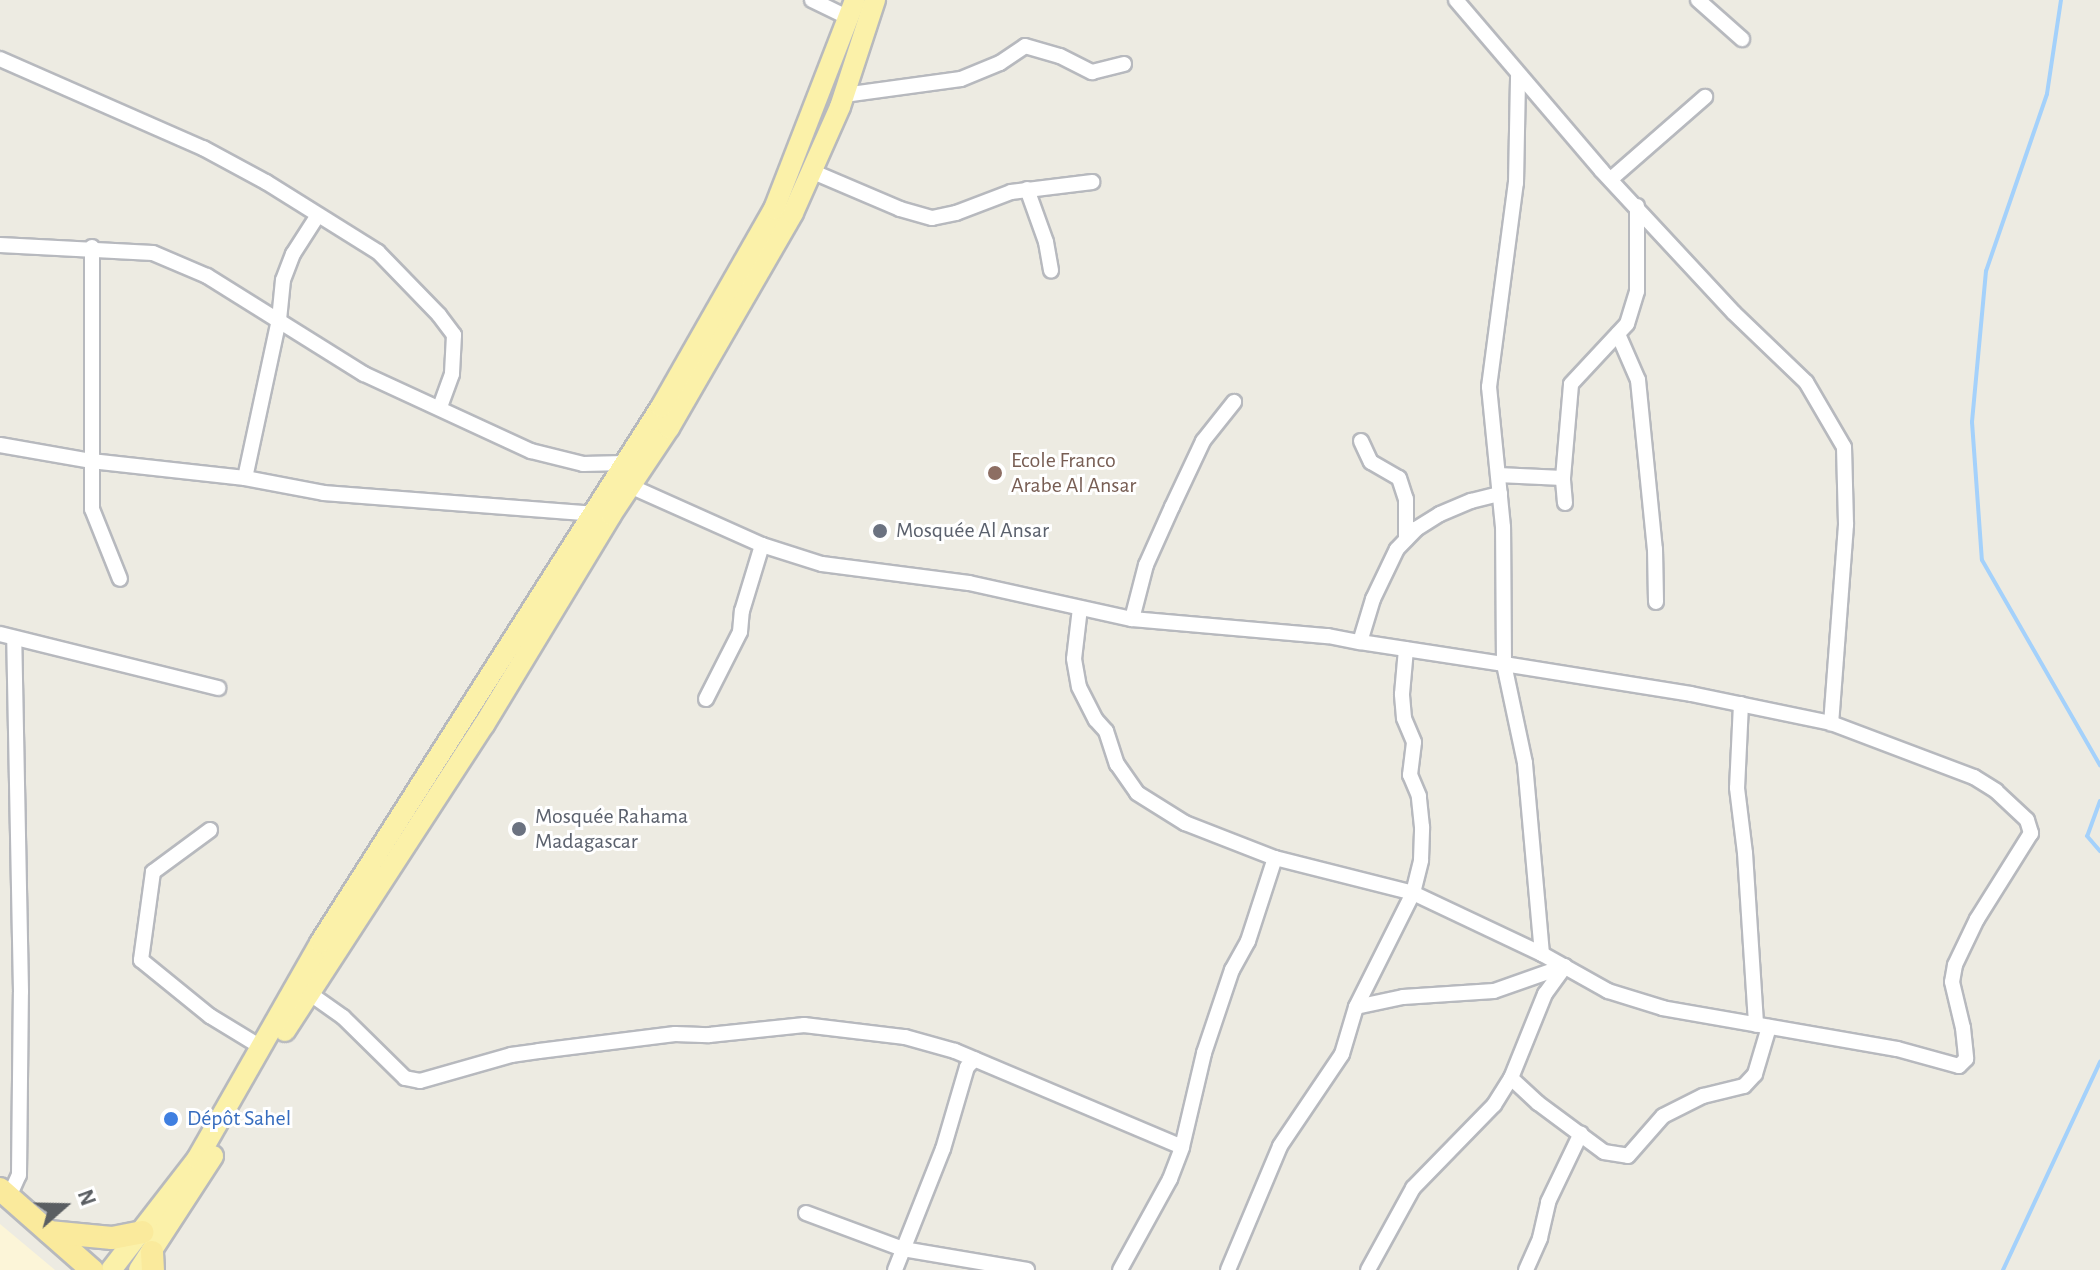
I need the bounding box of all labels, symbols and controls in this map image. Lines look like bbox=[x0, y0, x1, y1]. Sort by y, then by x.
place label: Ecole Franco Arabe Al Ansar bbox=[1011, 447, 1136, 498]
marker: Ecole Franco Arabe Al Ansar bbox=[986, 464, 1004, 482]
place label: Mosquée Al Ansar bbox=[896, 518, 1049, 544]
marker: Mosquée Al Ansar bbox=[871, 522, 889, 540]
place label: Mosquée Rahama Madagascar bbox=[535, 803, 688, 854]
marker: Mosquée Rahama Madagascar bbox=[510, 820, 528, 838]
place label: Dépôt Sahel bbox=[187, 1106, 291, 1132]
marker: Dépôt Sahel bbox=[162, 1110, 180, 1128]
north arrow bbox=[24, 1166, 104, 1246]
text: N bbox=[74, 1187, 100, 1209]

